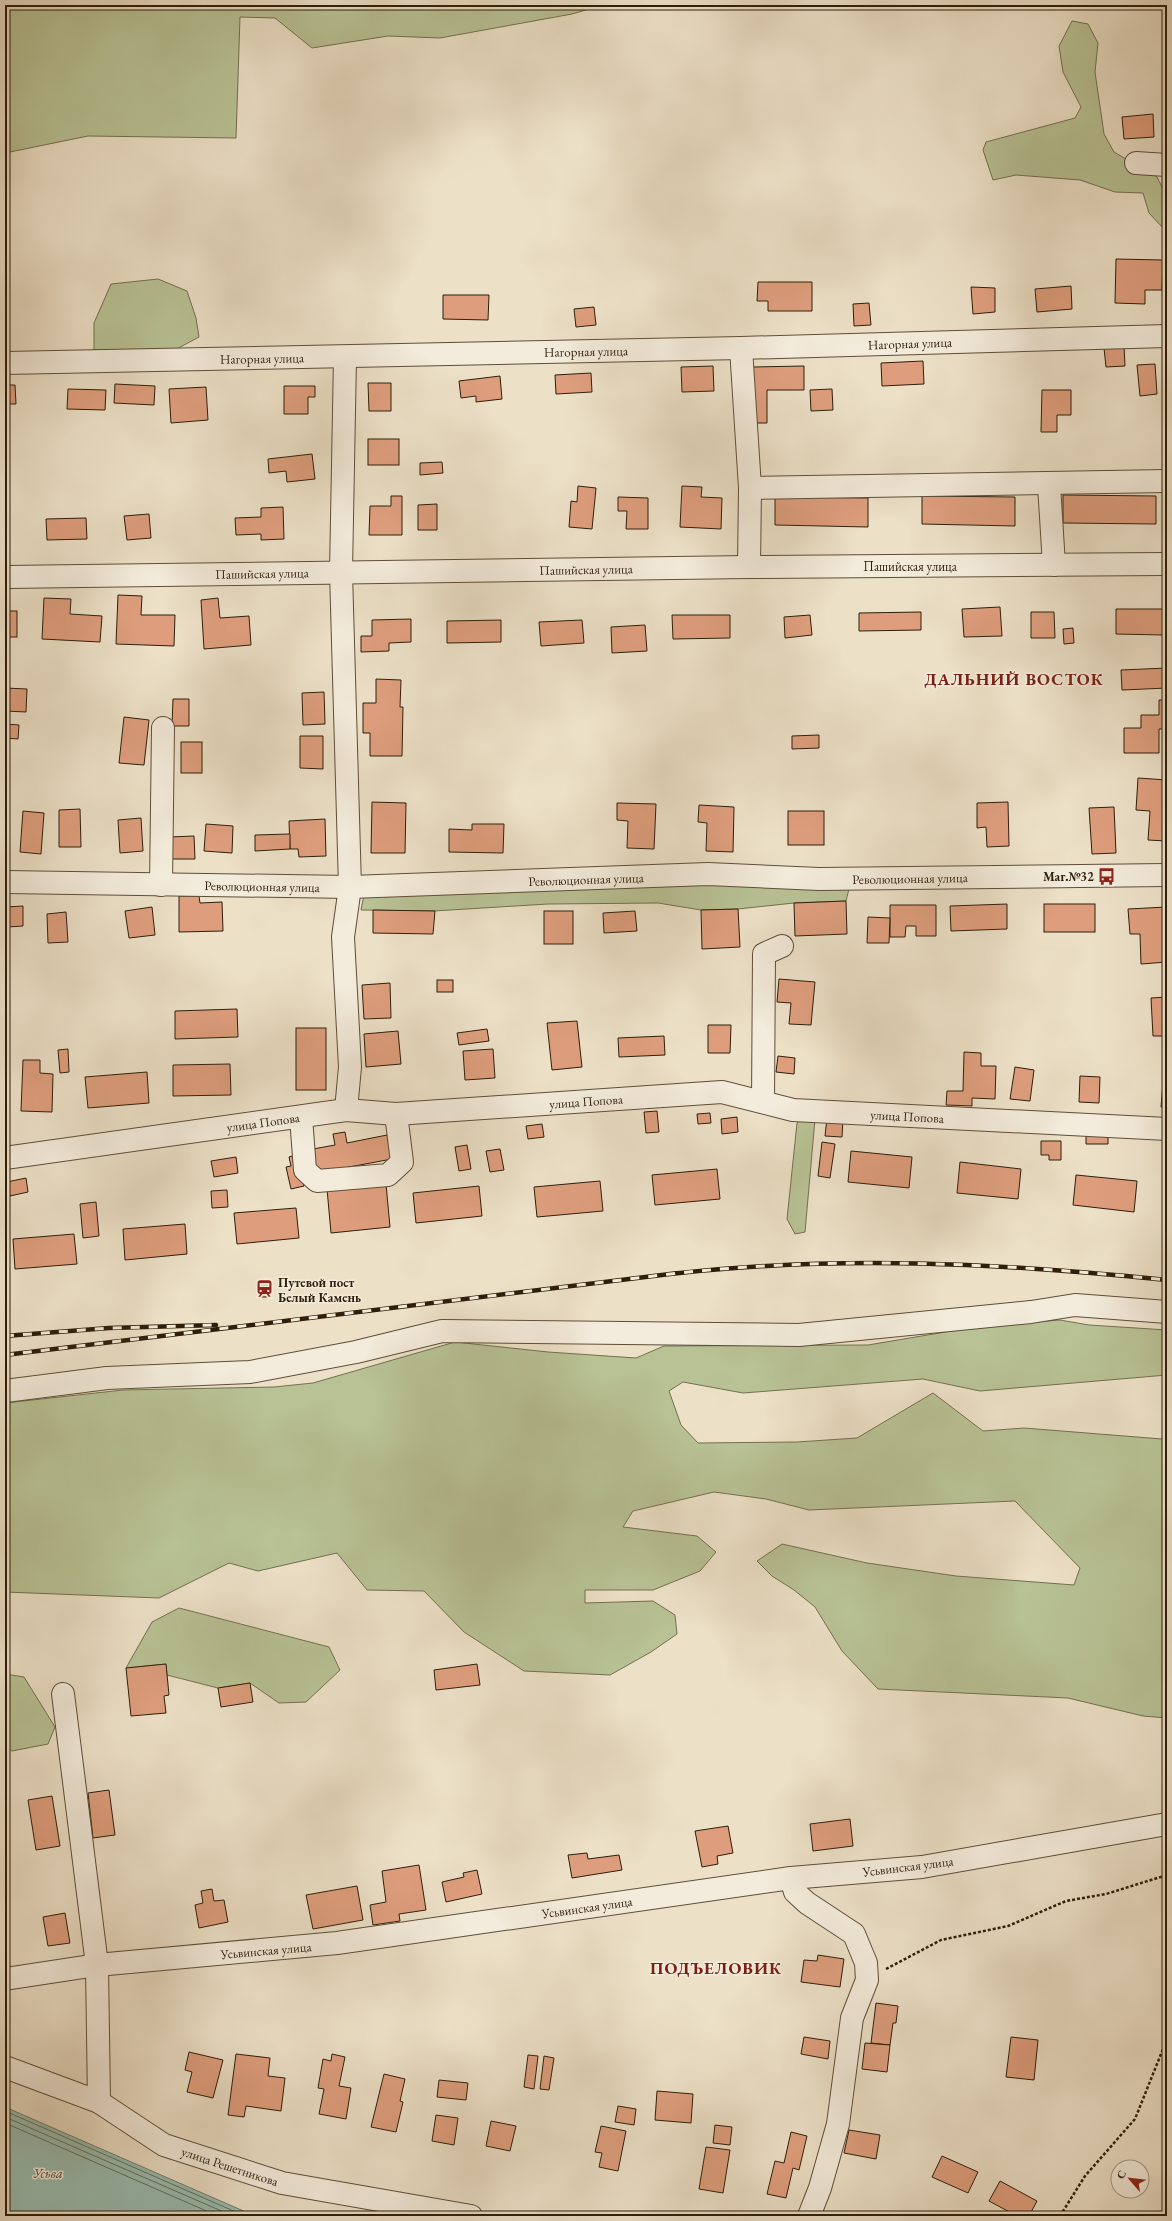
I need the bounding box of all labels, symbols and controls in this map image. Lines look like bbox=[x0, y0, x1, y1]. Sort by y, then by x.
street label: Нагорная улица bbox=[868, 334, 953, 353]
street label: Нагорная улица bbox=[544, 342, 629, 361]
street label: Нагорная улица bbox=[220, 349, 305, 368]
street label: Пашийская улица bbox=[863, 558, 958, 575]
street label: Пашийская улица bbox=[539, 560, 634, 579]
street label: Пашийская улица bbox=[215, 564, 310, 583]
district label: ДАЛЬНИЙ ВОСТОК bbox=[924, 668, 1104, 690]
bus stop icon: Маг.№32 bbox=[1097, 866, 1117, 886]
place label: Маг.№32 bbox=[1043, 868, 1094, 885]
street label: Революционная улица bbox=[528, 869, 645, 890]
street label: Революционная улица bbox=[852, 869, 969, 888]
street label: Революционная улица bbox=[204, 877, 321, 896]
street label: улица Попова bbox=[549, 1090, 624, 1113]
street label: улица Попова bbox=[870, 1106, 945, 1127]
street label: улица Попова bbox=[225, 1109, 302, 1136]
place label: Путевой пост Белый Камень bbox=[278, 1274, 361, 1306]
station icon: Путевой пост Белый Камень bbox=[255, 1279, 275, 1299]
street label: Усьвинская улица bbox=[861, 1852, 955, 1881]
street label: Усьвинская улица bbox=[540, 1893, 634, 1922]
street label: Усьвинская улица bbox=[219, 1938, 313, 1963]
district label: ПОДЪЕЛОВИК bbox=[650, 1957, 782, 1979]
street label: улица Решетникова bbox=[179, 2143, 281, 2190]
north arrow bbox=[1110, 2159, 1150, 2199]
water label: Усьва bbox=[33, 2164, 63, 2182]
text: С bbox=[1113, 2167, 1129, 2181]

